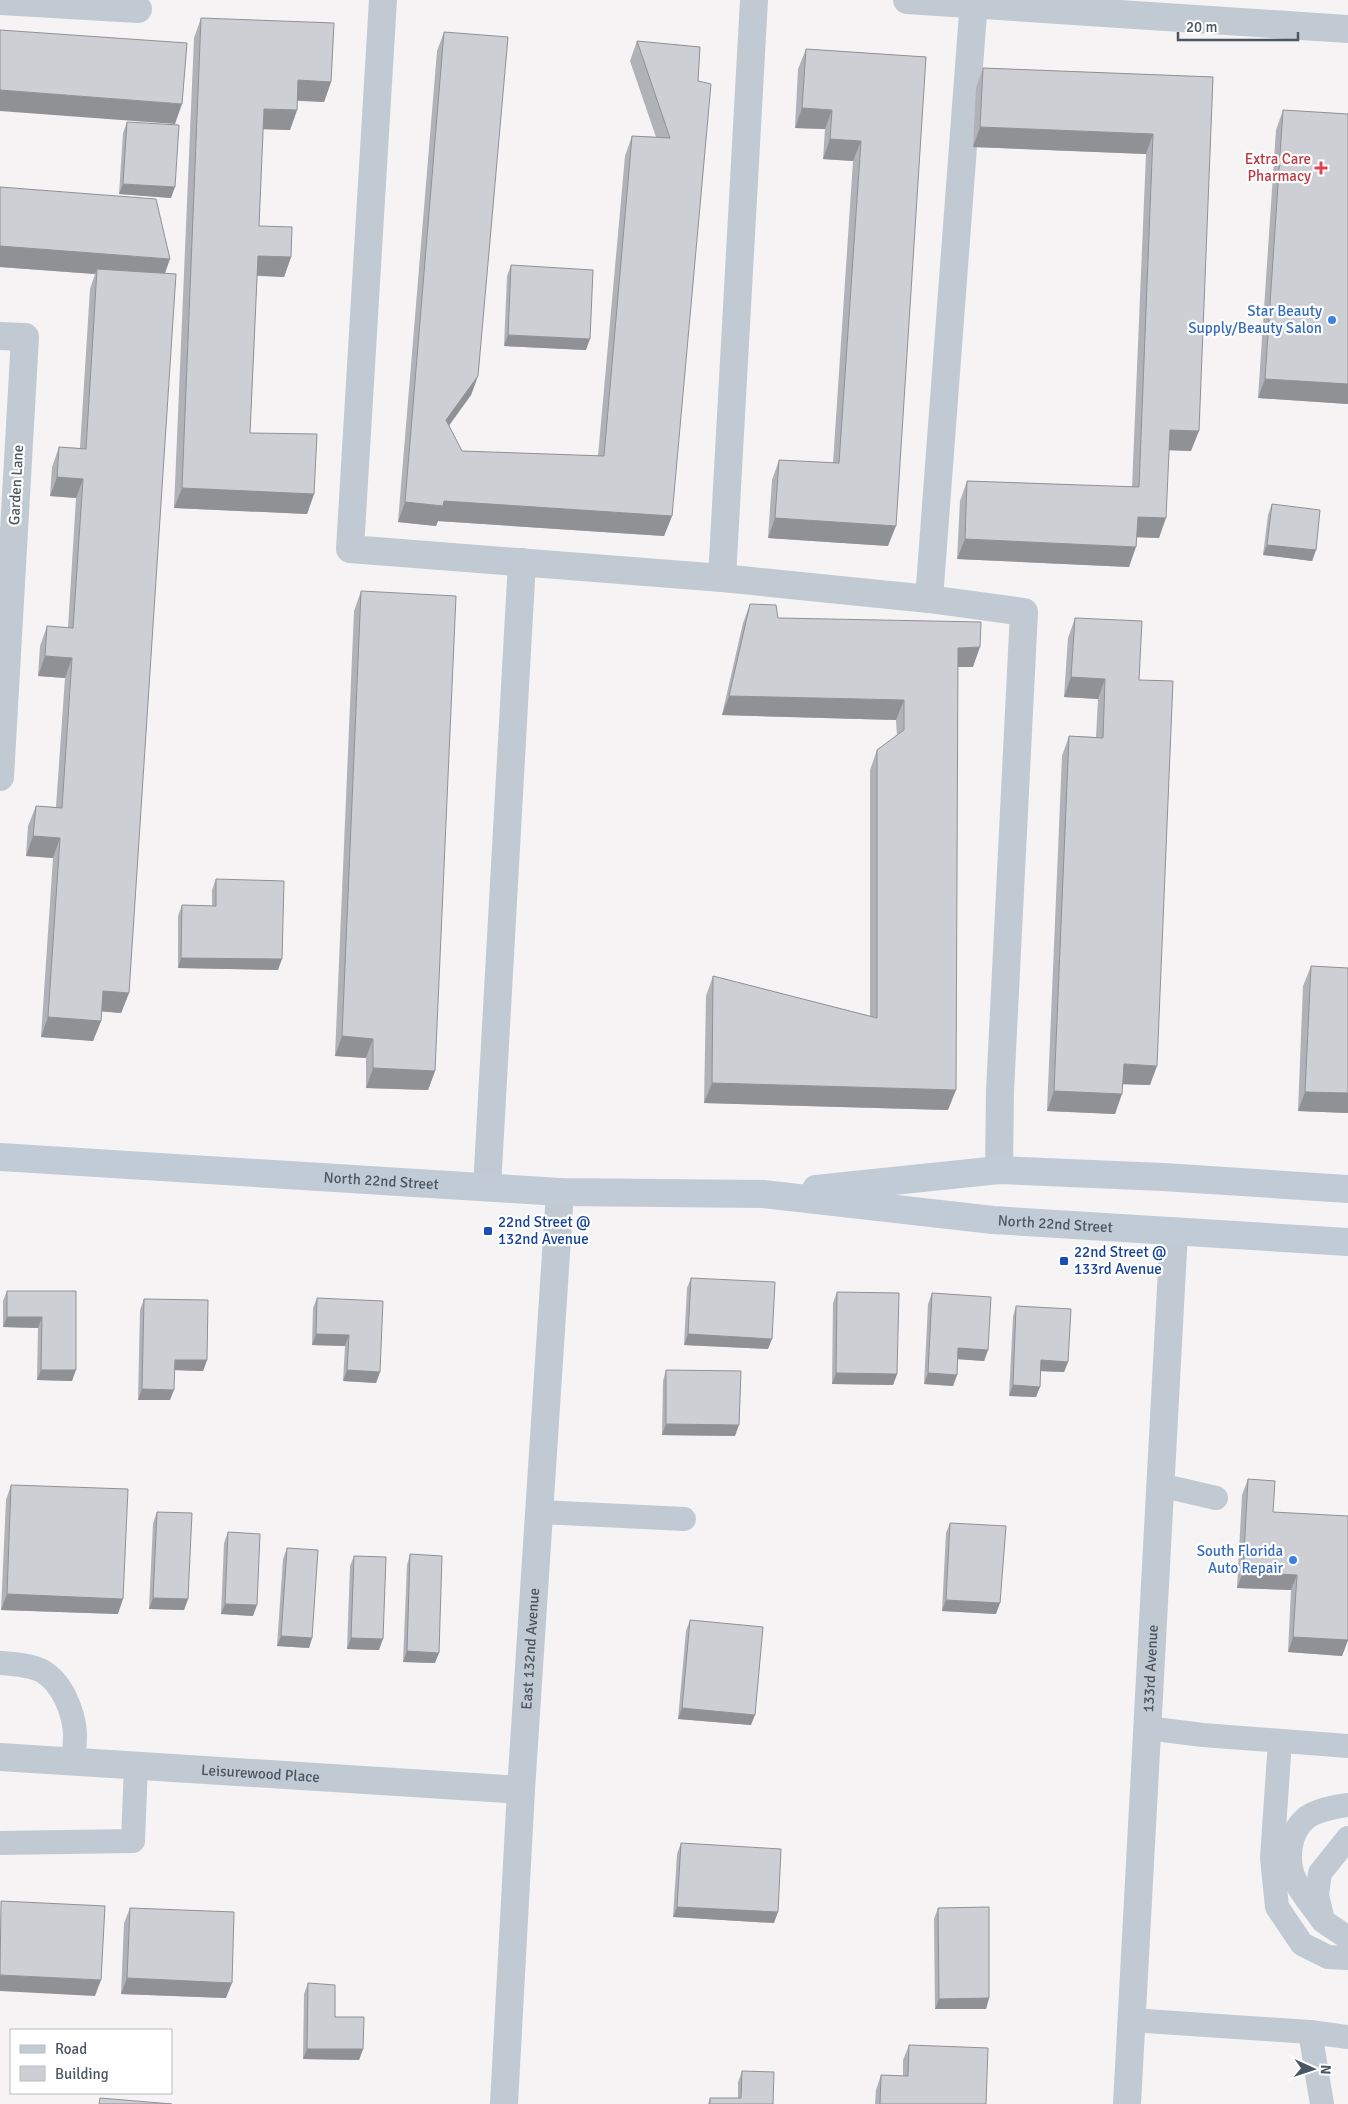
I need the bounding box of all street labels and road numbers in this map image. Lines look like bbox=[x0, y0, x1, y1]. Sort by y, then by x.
street label: Garden Lane bbox=[5, 444, 27, 526]
street label: North 22nd Street bbox=[323, 1168, 439, 1193]
street label: North 22nd Street bbox=[997, 1211, 1113, 1236]
street label: East 132nd Avenue bbox=[517, 1587, 543, 1710]
street label: 133rd Avenue bbox=[1139, 1624, 1162, 1713]
street label: Leisurewood Place bbox=[201, 1761, 320, 1786]

